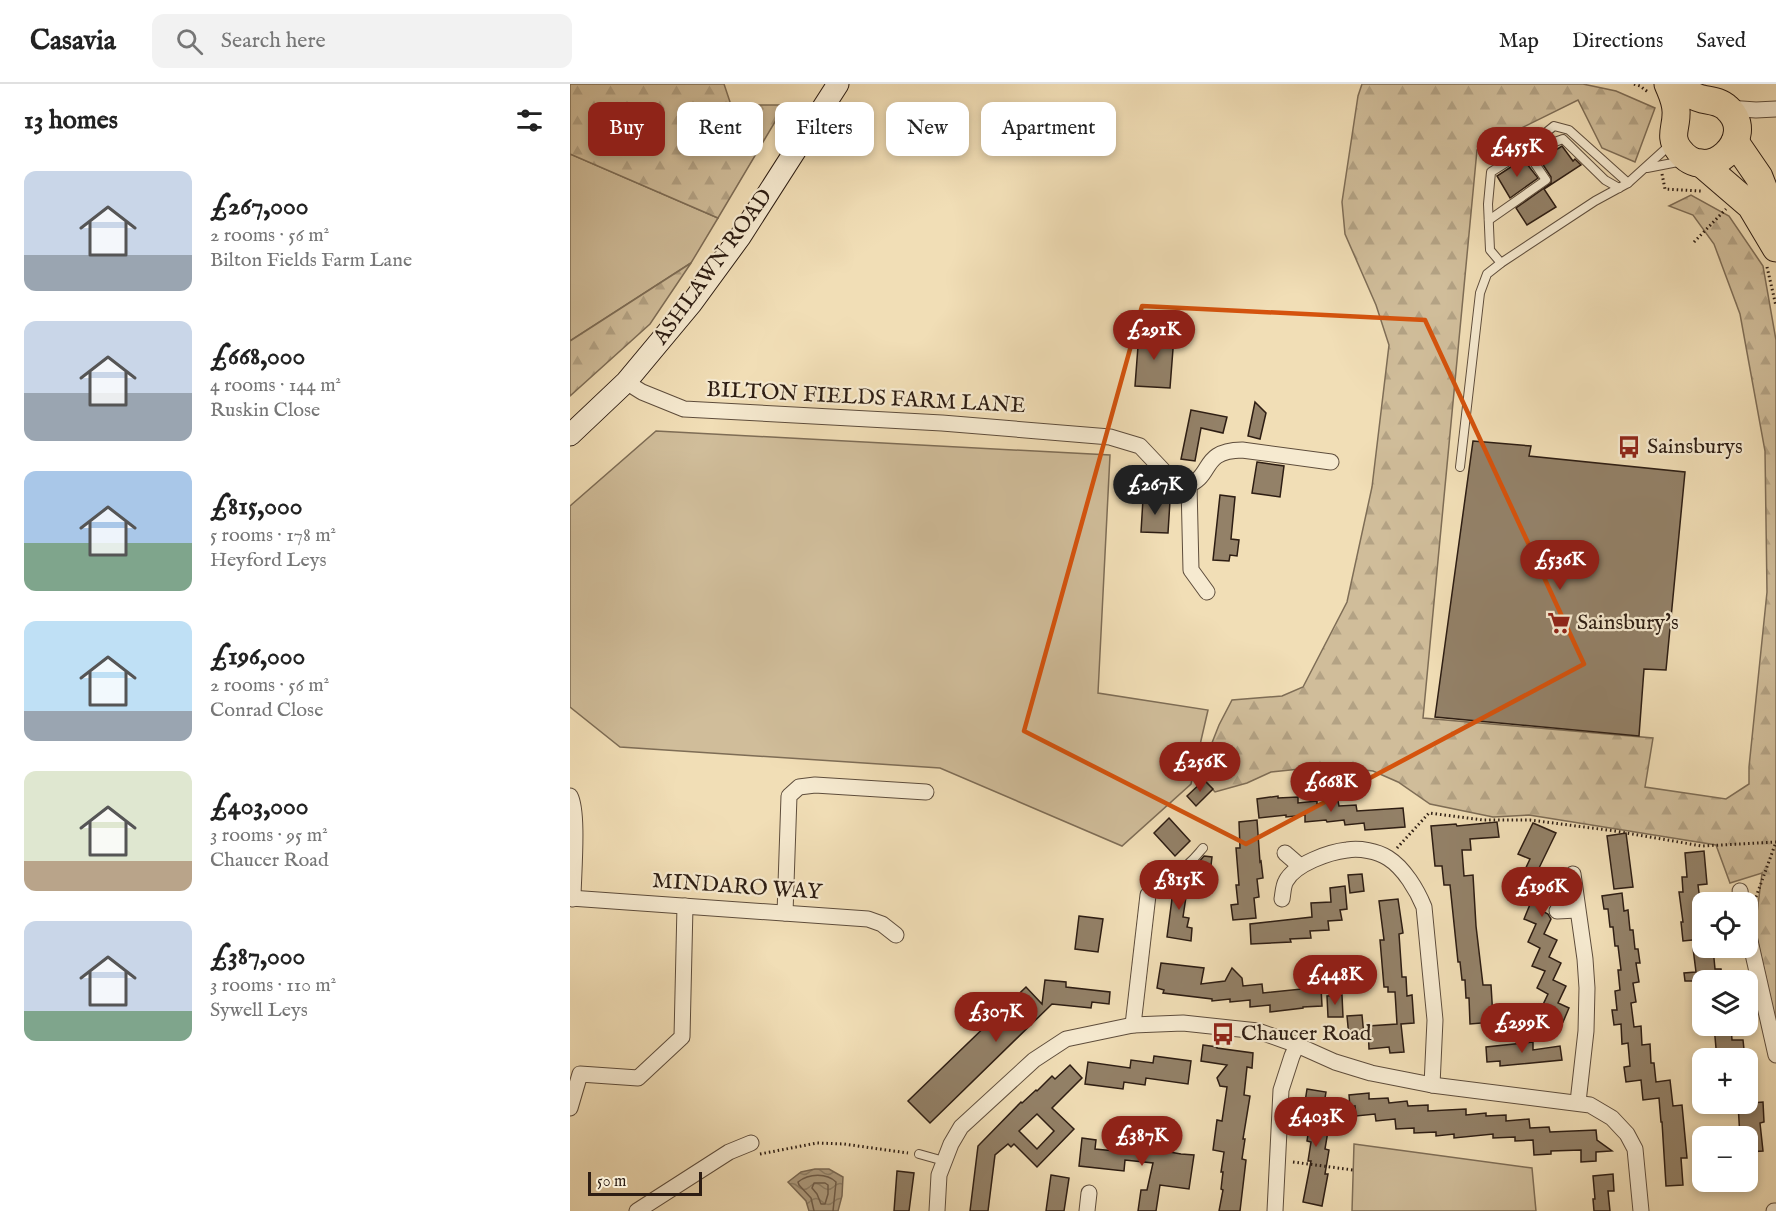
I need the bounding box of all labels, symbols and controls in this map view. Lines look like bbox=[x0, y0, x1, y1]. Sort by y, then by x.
search box bbox=[152, 14, 572, 68]
text: Casavia bbox=[30, 24, 116, 59]
icon: search bbox=[173, 25, 206, 58]
text: Search here bbox=[221, 27, 326, 55]
text: Map bbox=[1499, 28, 1539, 55]
text: Directions bbox=[1572, 28, 1663, 55]
text: Saved bbox=[1696, 28, 1746, 55]
chip: Buy bbox=[588, 102, 665, 156]
chip: Rent bbox=[677, 102, 763, 156]
chip: Filters bbox=[775, 102, 874, 156]
chip: New bbox=[886, 102, 969, 156]
chip: Apartment bbox=[981, 102, 1116, 156]
text: 13 homes bbox=[24, 104, 118, 137]
icon: filters bbox=[513, 104, 546, 137]
pin: £455K bbox=[1475, 127, 1559, 178]
text: £455K bbox=[1491, 134, 1543, 159]
street label: ASHLAWN ROAD bbox=[646, 184, 779, 351]
text: £267,000 bbox=[210, 190, 309, 223]
icon: home bbox=[72, 195, 144, 267]
text: 2 rooms · 56 m² bbox=[210, 223, 329, 248]
text: Bilton Fields Farm Lane bbox=[210, 248, 412, 273]
pin: £291K bbox=[1112, 310, 1196, 361]
text: £291K bbox=[1127, 317, 1181, 342]
text: £668,000 bbox=[210, 340, 305, 373]
icon: home bbox=[72, 345, 144, 417]
text: 4 rooms · 144 m² bbox=[210, 373, 341, 398]
street label: BILTON FIELDS FARM LANE bbox=[706, 376, 1026, 420]
text: Ruskin Close bbox=[210, 398, 320, 423]
place label: Sainsburys bbox=[1647, 433, 1743, 461]
bus stop icon: Sainsburys bbox=[1616, 434, 1642, 460]
pin: £267K bbox=[1113, 465, 1197, 516]
text: £267K bbox=[1127, 472, 1183, 497]
text: £815,000 bbox=[210, 490, 303, 523]
icon: home bbox=[72, 495, 144, 567]
text: 5 rooms · 178 m² bbox=[210, 523, 336, 548]
pin: £536K bbox=[1518, 540, 1602, 591]
text: £536K bbox=[1534, 547, 1586, 572]
text: Heyford Leys bbox=[210, 548, 327, 573]
place label: Sainsbury's bbox=[1577, 609, 1679, 637]
supermarket icon: Sainsbury's bbox=[1546, 610, 1572, 636]
text: £196,000 bbox=[210, 640, 305, 673]
icon: home bbox=[72, 645, 144, 717]
text: 2 rooms · 56 m² bbox=[210, 673, 329, 698]
text: Conrad Close bbox=[210, 698, 323, 723]
pin: £256K bbox=[1158, 742, 1242, 793]
text: £256K bbox=[1173, 749, 1227, 774]
pin: £668K bbox=[1289, 762, 1373, 813]
text: £668K bbox=[1304, 769, 1358, 794]
text: £403,000 bbox=[210, 790, 308, 823]
icon: home bbox=[72, 795, 144, 867]
text: 3 rooms · 95 m² bbox=[210, 823, 328, 848]
text: Chaucer Road bbox=[210, 848, 329, 873]
pin: £815K bbox=[1137, 860, 1221, 911]
street label: MINDARO WAY bbox=[651, 867, 824, 907]
text: £815K bbox=[1154, 867, 1204, 892]
pin: £196K bbox=[1500, 867, 1584, 918]
text: £196K bbox=[1516, 874, 1568, 899]
map controls bbox=[1692, 892, 1758, 1192]
button: locate bbox=[1692, 892, 1758, 958]
text: £387,000 bbox=[210, 940, 305, 973]
icon: home bbox=[72, 945, 144, 1017]
pin: £448K bbox=[1293, 955, 1377, 1006]
text: £448K bbox=[1307, 962, 1363, 987]
button: layers bbox=[1692, 970, 1758, 1036]
text: 3 rooms · 110 m² bbox=[210, 973, 336, 998]
pin: £307K bbox=[954, 992, 1038, 1043]
text: Sywell Leys bbox=[210, 998, 308, 1023]
text: £307K bbox=[969, 999, 1023, 1024]
pin: £299K bbox=[1480, 1003, 1564, 1054]
text: £299K bbox=[1494, 1010, 1550, 1035]
place label: Chaucer Road bbox=[1241, 1020, 1372, 1048]
bus stop icon: Chaucer Road bbox=[1210, 1021, 1236, 1047]
button: + bbox=[1692, 1048, 1758, 1114]
pin: £403K bbox=[1274, 1097, 1358, 1148]
text: £403K bbox=[1288, 1104, 1344, 1129]
pin: £387K bbox=[1100, 1116, 1184, 1167]
text: £387K bbox=[1116, 1123, 1168, 1148]
button: − bbox=[1692, 1126, 1758, 1192]
scale bar bbox=[588, 1169, 702, 1196]
text: 50 m bbox=[597, 1172, 626, 1192]

